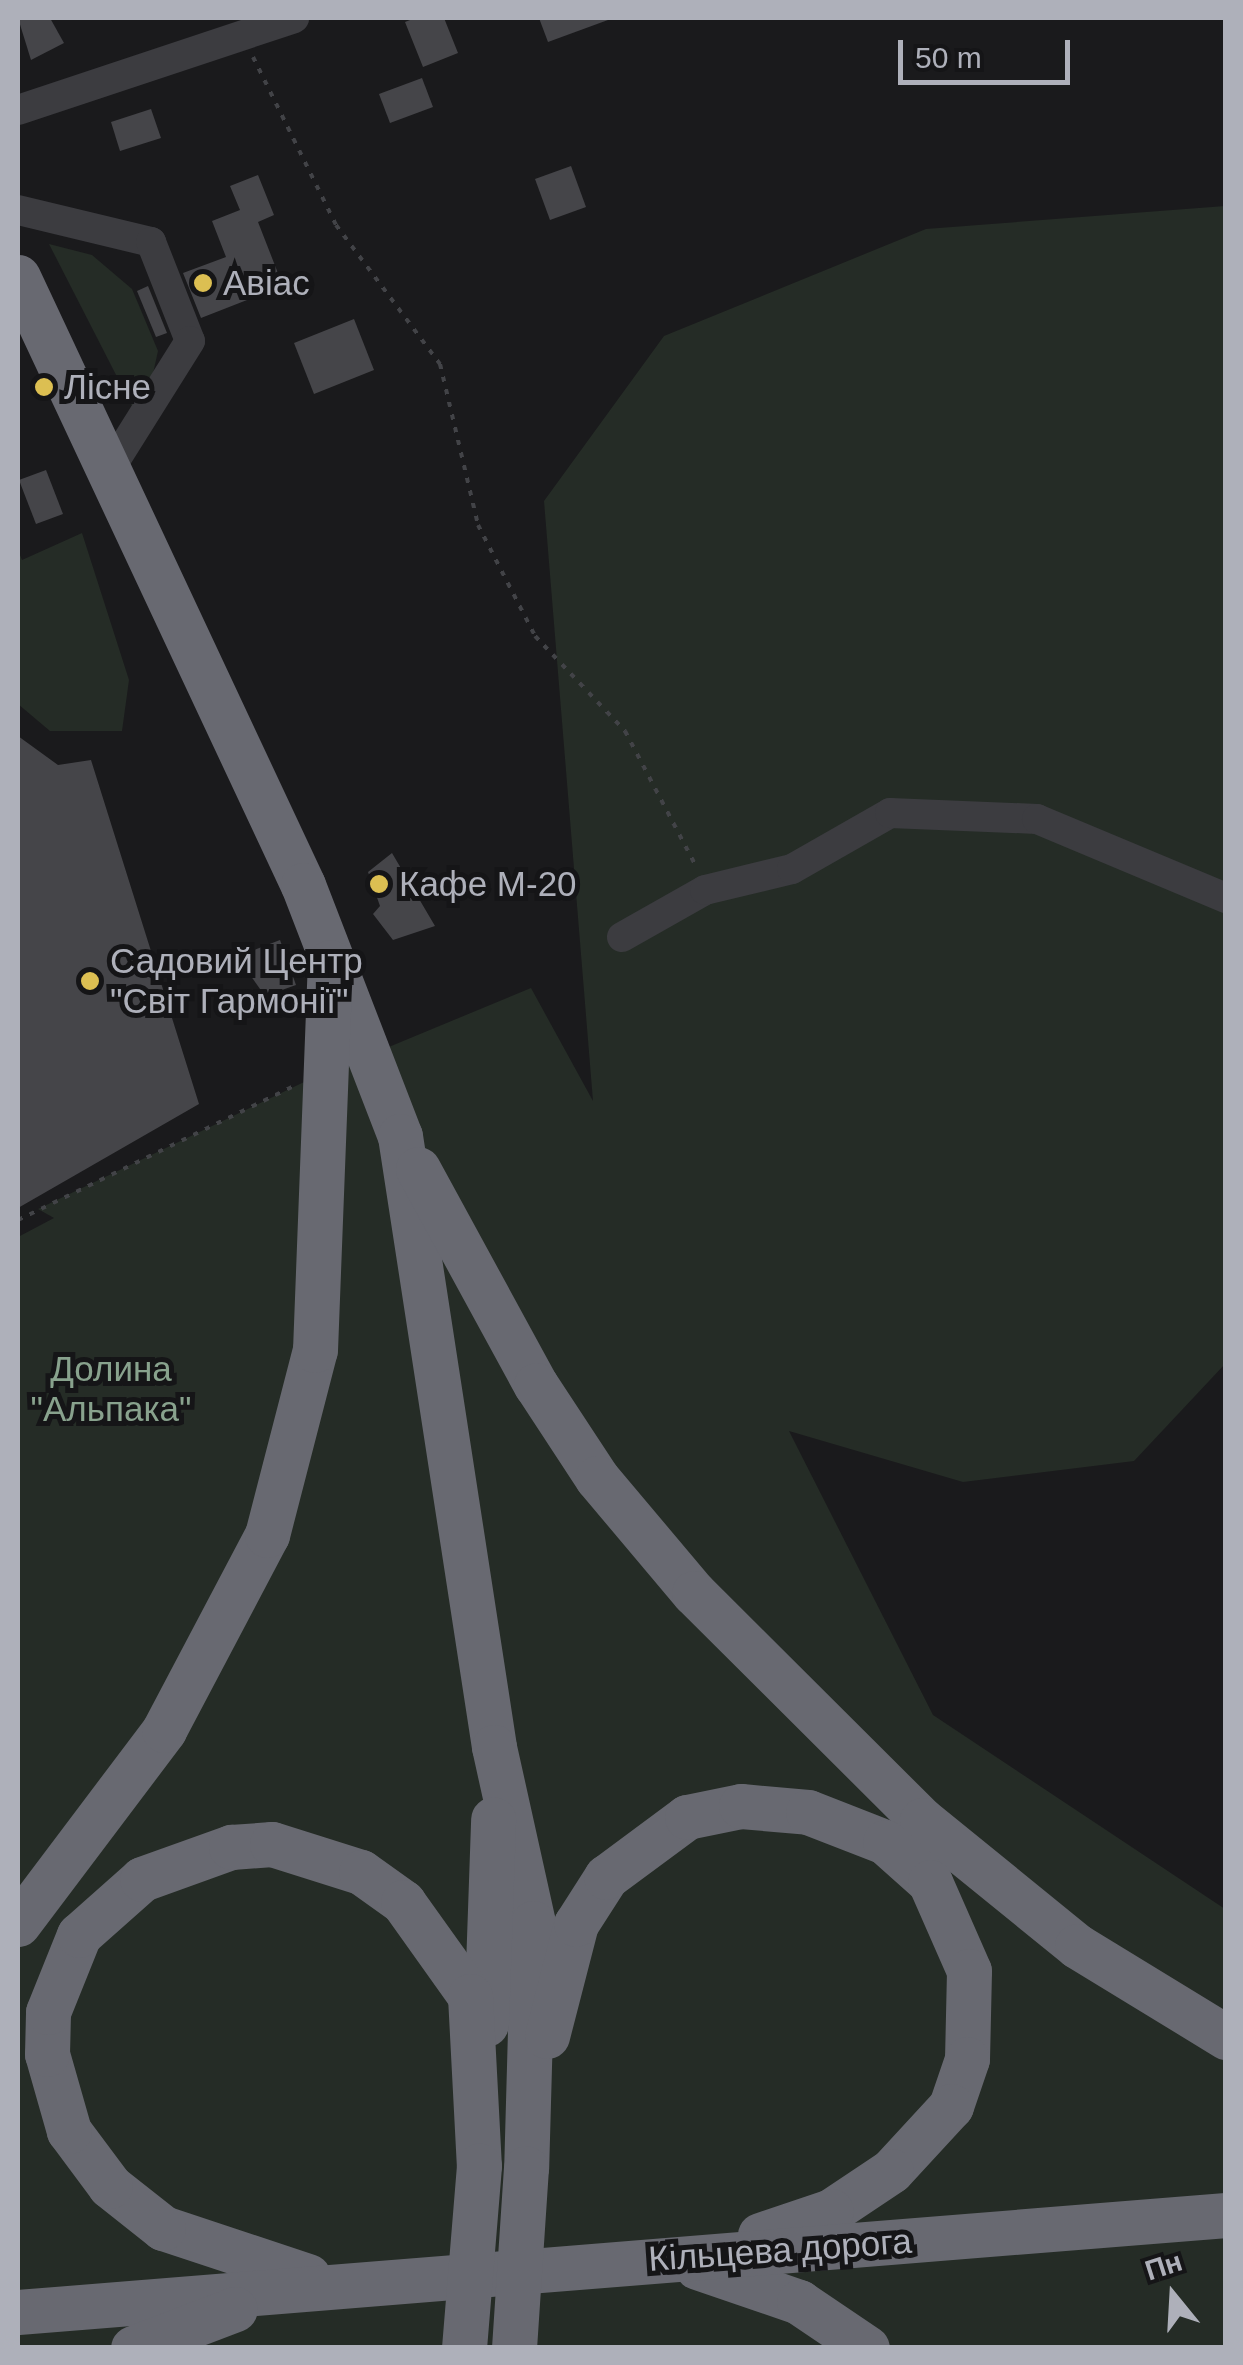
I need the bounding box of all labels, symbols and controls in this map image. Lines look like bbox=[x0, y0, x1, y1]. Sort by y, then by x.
scale bar bbox=[903, 20, 1076, 82]
text: 50 m bbox=[915, 41, 982, 74]
place label: Авіас bbox=[223, 262, 310, 304]
marker: Авіас bbox=[192, 272, 214, 294]
place label: Лісне bbox=[64, 366, 151, 408]
marker: Лісне bbox=[33, 376, 55, 398]
place label: Кафе М-20 bbox=[399, 863, 577, 905]
marker: Кафе М-20 bbox=[368, 873, 390, 895]
place label: Садовий Центр "Світ Гармонії" bbox=[110, 940, 363, 1022]
marker: Садовий Центр "Світ Гармонії" bbox=[79, 970, 101, 992]
park label: Долина "Альпака" bbox=[31, 1348, 191, 1430]
street label: Кільцева дорога bbox=[647, 2220, 913, 2280]
north arrow bbox=[1123, 2245, 1223, 2345]
text: Пн bbox=[1141, 2246, 1186, 2286]

